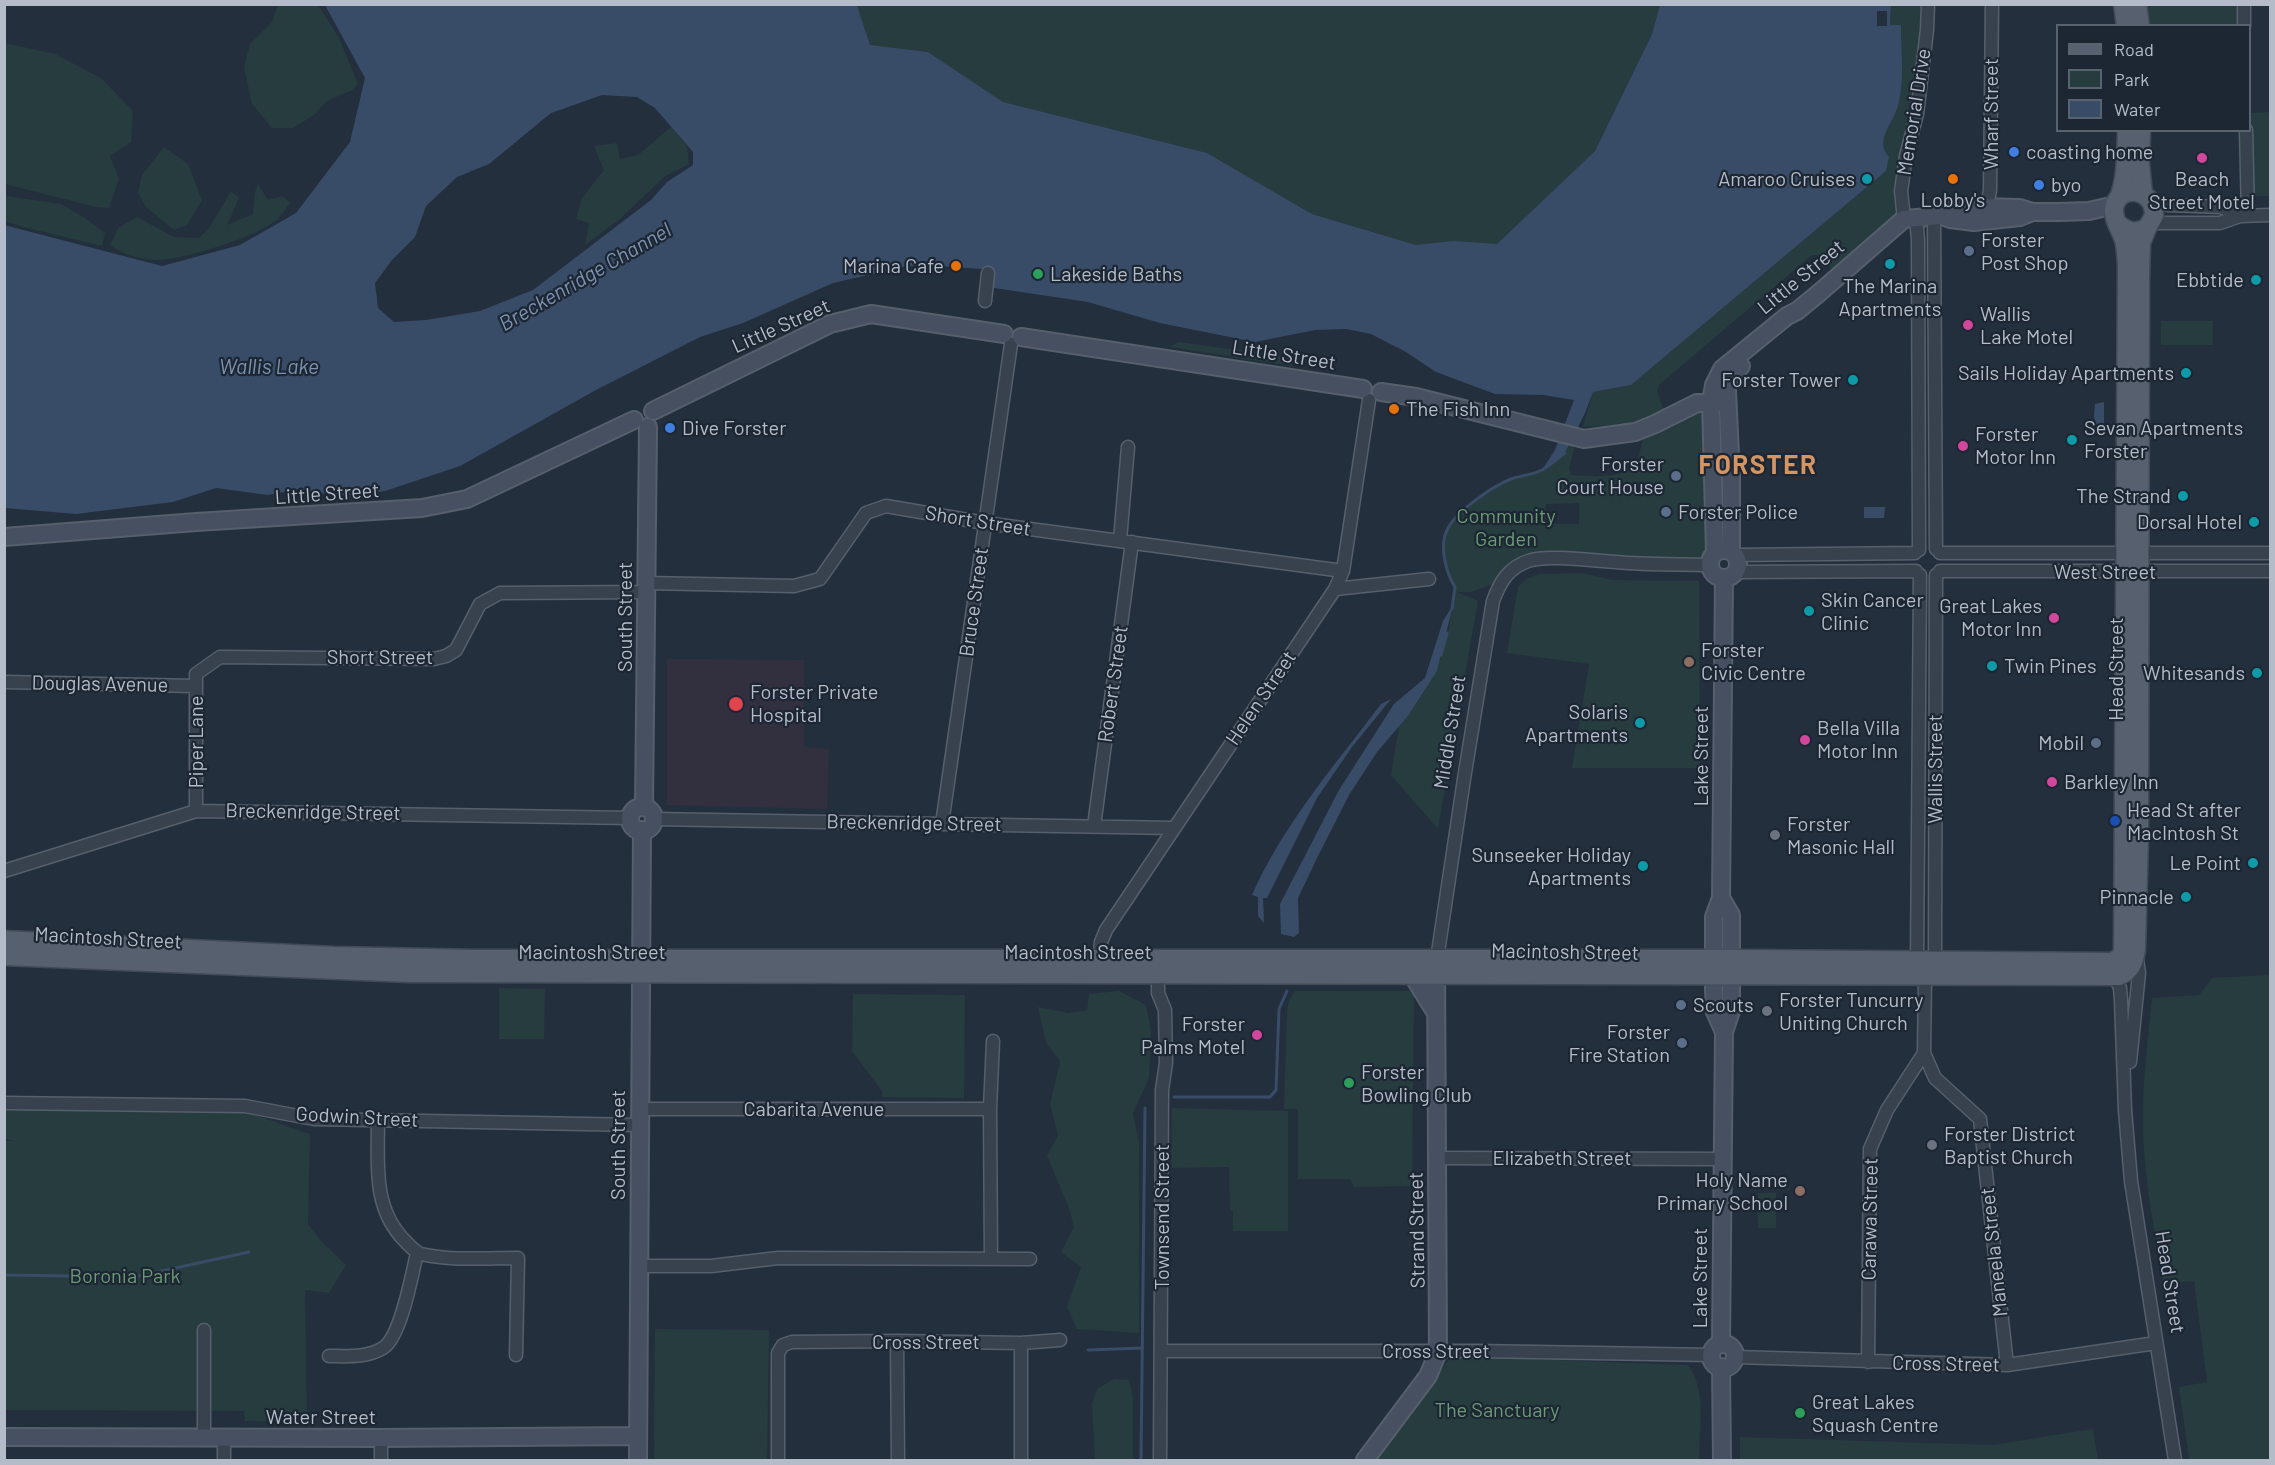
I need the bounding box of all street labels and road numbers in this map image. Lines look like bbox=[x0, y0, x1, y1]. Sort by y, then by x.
street label: Memorial Drive bbox=[1892, 47, 1936, 177]
street label: Wharf Street bbox=[1979, 58, 2003, 170]
street label: Little Street bbox=[1753, 235, 1849, 319]
street label: Little Street bbox=[728, 294, 834, 358]
street label: Little Street bbox=[1230, 335, 1338, 375]
street label: Little Street bbox=[274, 478, 380, 510]
street label: Short Street bbox=[923, 501, 1033, 541]
street label: Bruce Street bbox=[954, 546, 994, 658]
street label: West Street bbox=[2054, 560, 2156, 584]
street label: South Street bbox=[613, 562, 637, 672]
street label: Head Street bbox=[2104, 617, 2128, 721]
street label: Robert Street bbox=[1093, 624, 1133, 744]
street label: Short Street bbox=[327, 645, 433, 669]
street label: Helen Street bbox=[1221, 646, 1301, 750]
street label: Douglas Avenue bbox=[31, 671, 169, 697]
street label: Middle Street bbox=[1429, 673, 1471, 791]
street label: Piper Lane bbox=[184, 696, 208, 788]
street label: Lake Street bbox=[1689, 706, 1713, 806]
street label: Wallis Street bbox=[1923, 714, 1947, 824]
street label: Breckenridge Street bbox=[225, 798, 401, 826]
street label: Breckenridge Street bbox=[826, 809, 1002, 837]
street label: Macintosh Street bbox=[34, 922, 182, 954]
street label: Macintosh Street bbox=[1491, 939, 1639, 965]
street label: Macintosh Street bbox=[518, 940, 666, 964]
street label: Macintosh Street bbox=[1004, 940, 1152, 964]
street label: South Street bbox=[606, 1090, 630, 1200]
street label: Cabarita Avenue bbox=[744, 1097, 884, 1121]
street label: Godwin Street bbox=[295, 1102, 419, 1132]
street label: Townsend Street bbox=[1150, 1144, 1174, 1290]
street label: Elizabeth Street bbox=[1493, 1146, 1631, 1170]
street label: Carawa Street bbox=[1857, 1158, 1883, 1280]
street label: Strand Street bbox=[1404, 1172, 1430, 1288]
street label: Maneela Street bbox=[1975, 1186, 2013, 1318]
street label: Lake Street bbox=[1688, 1228, 1712, 1328]
street label: Head Street bbox=[2150, 1229, 2190, 1335]
street label: Cross Street bbox=[872, 1330, 980, 1354]
street label: Cross Street bbox=[1382, 1339, 1490, 1363]
street label: Cross Street bbox=[1892, 1351, 2000, 1377]
street label: Water Street bbox=[266, 1405, 376, 1429]

